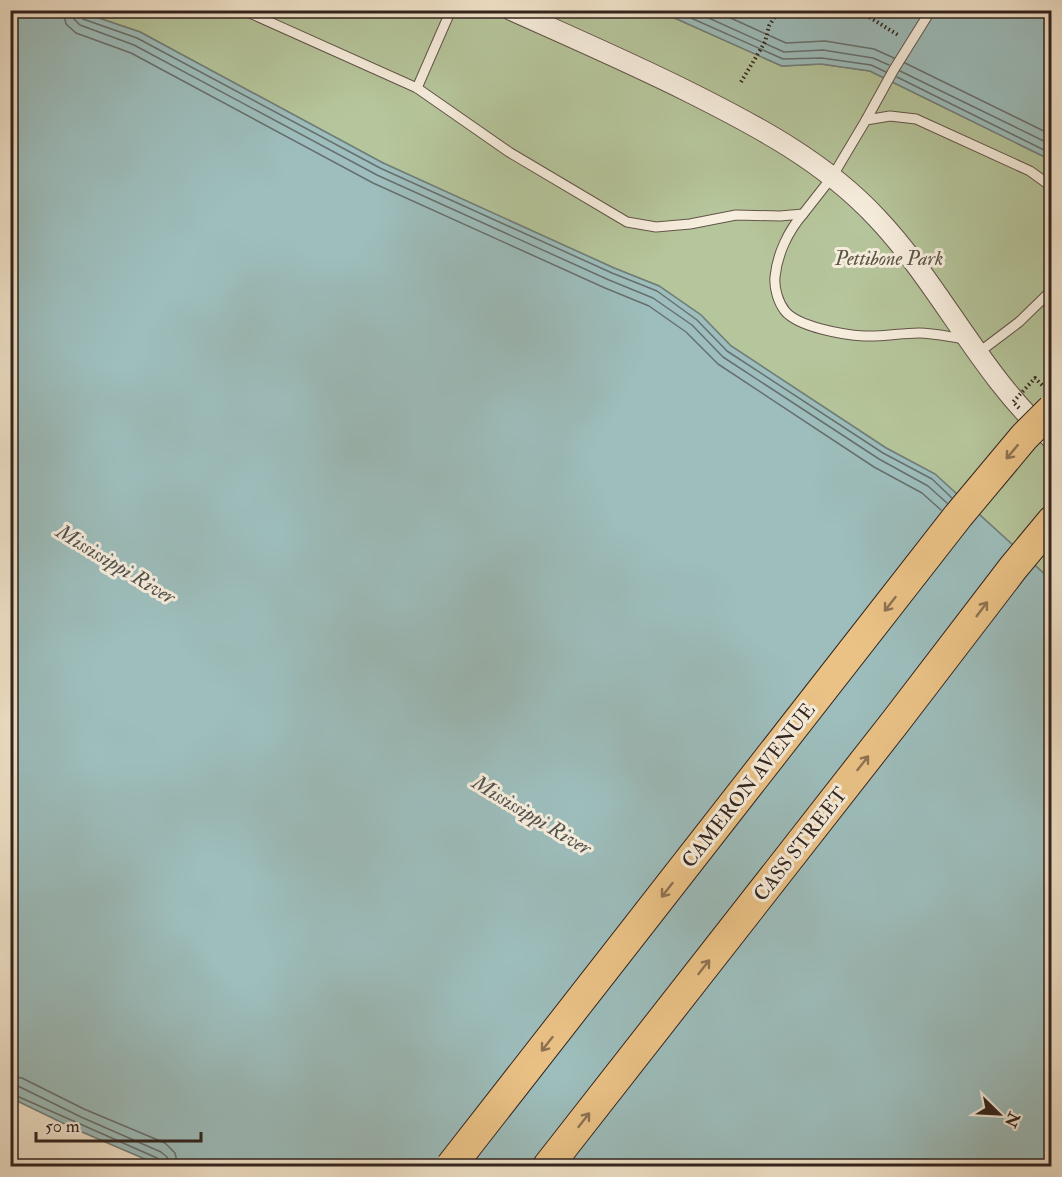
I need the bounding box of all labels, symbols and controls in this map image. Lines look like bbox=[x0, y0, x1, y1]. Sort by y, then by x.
park label: Pettibone Park bbox=[834, 246, 943, 271]
one-way arrow bbox=[1005, 444, 1018, 460]
water label: Mississippi River bbox=[49, 517, 181, 611]
one-way arrow bbox=[883, 596, 896, 612]
one-way arrow bbox=[975, 601, 988, 617]
street label: CAMERON AVENUE bbox=[676, 698, 820, 873]
one-way arrow bbox=[857, 756, 870, 772]
water label: Mississippi River bbox=[465, 768, 597, 862]
street label: CASS STREET bbox=[748, 782, 853, 906]
one-way arrow bbox=[660, 882, 673, 898]
one-way arrow bbox=[698, 959, 711, 975]
one-way arrow bbox=[540, 1036, 553, 1052]
north arrow bbox=[969, 1084, 1029, 1144]
scale bar bbox=[36, 1105, 201, 1143]
text: N bbox=[999, 1108, 1024, 1131]
one-way arrow bbox=[578, 1113, 591, 1129]
text: 50 m bbox=[45, 1115, 80, 1138]

